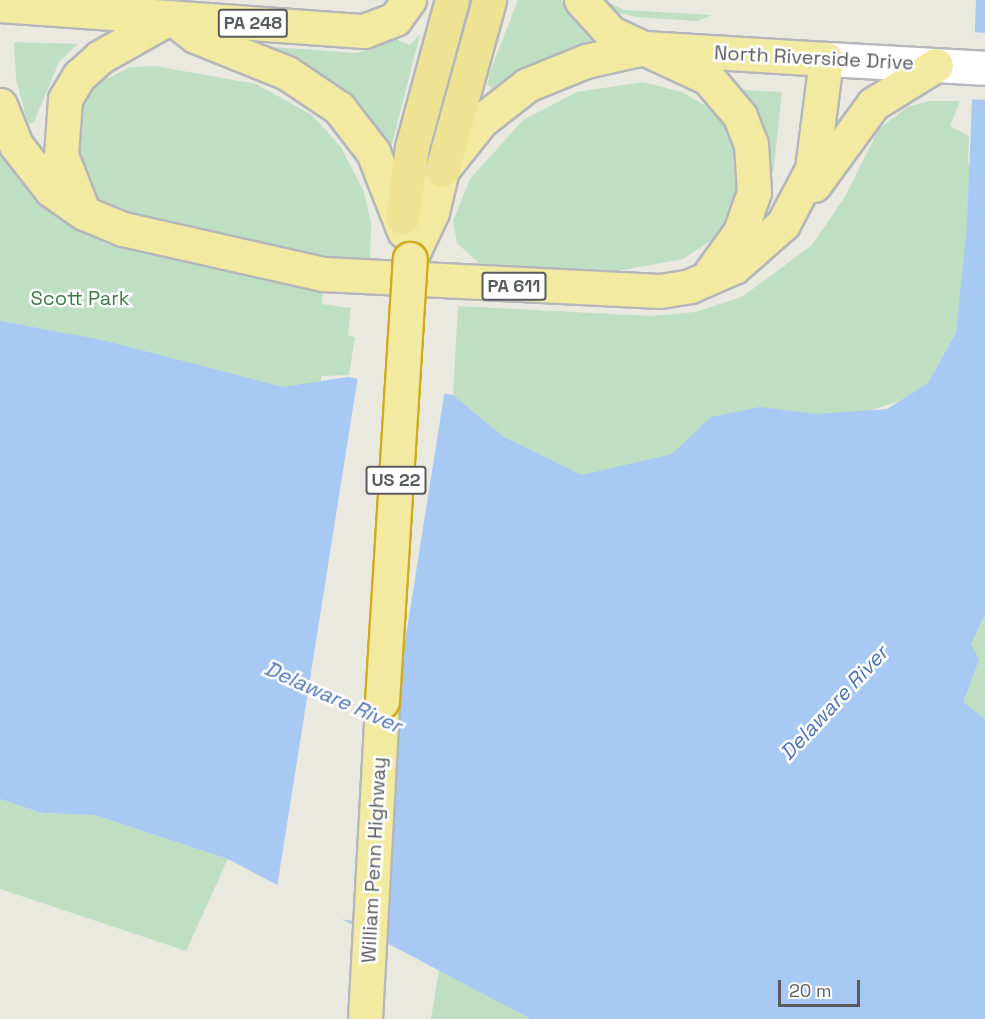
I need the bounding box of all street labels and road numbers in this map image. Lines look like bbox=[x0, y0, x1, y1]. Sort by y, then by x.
road number: PA 248 bbox=[217, 8, 289, 38]
street label: North Riverside Drive bbox=[713, 41, 915, 75]
road number: PA 611 bbox=[481, 271, 547, 301]
road number: US 22 bbox=[364, 465, 428, 495]
street label: William Penn Highway bbox=[357, 756, 391, 964]

